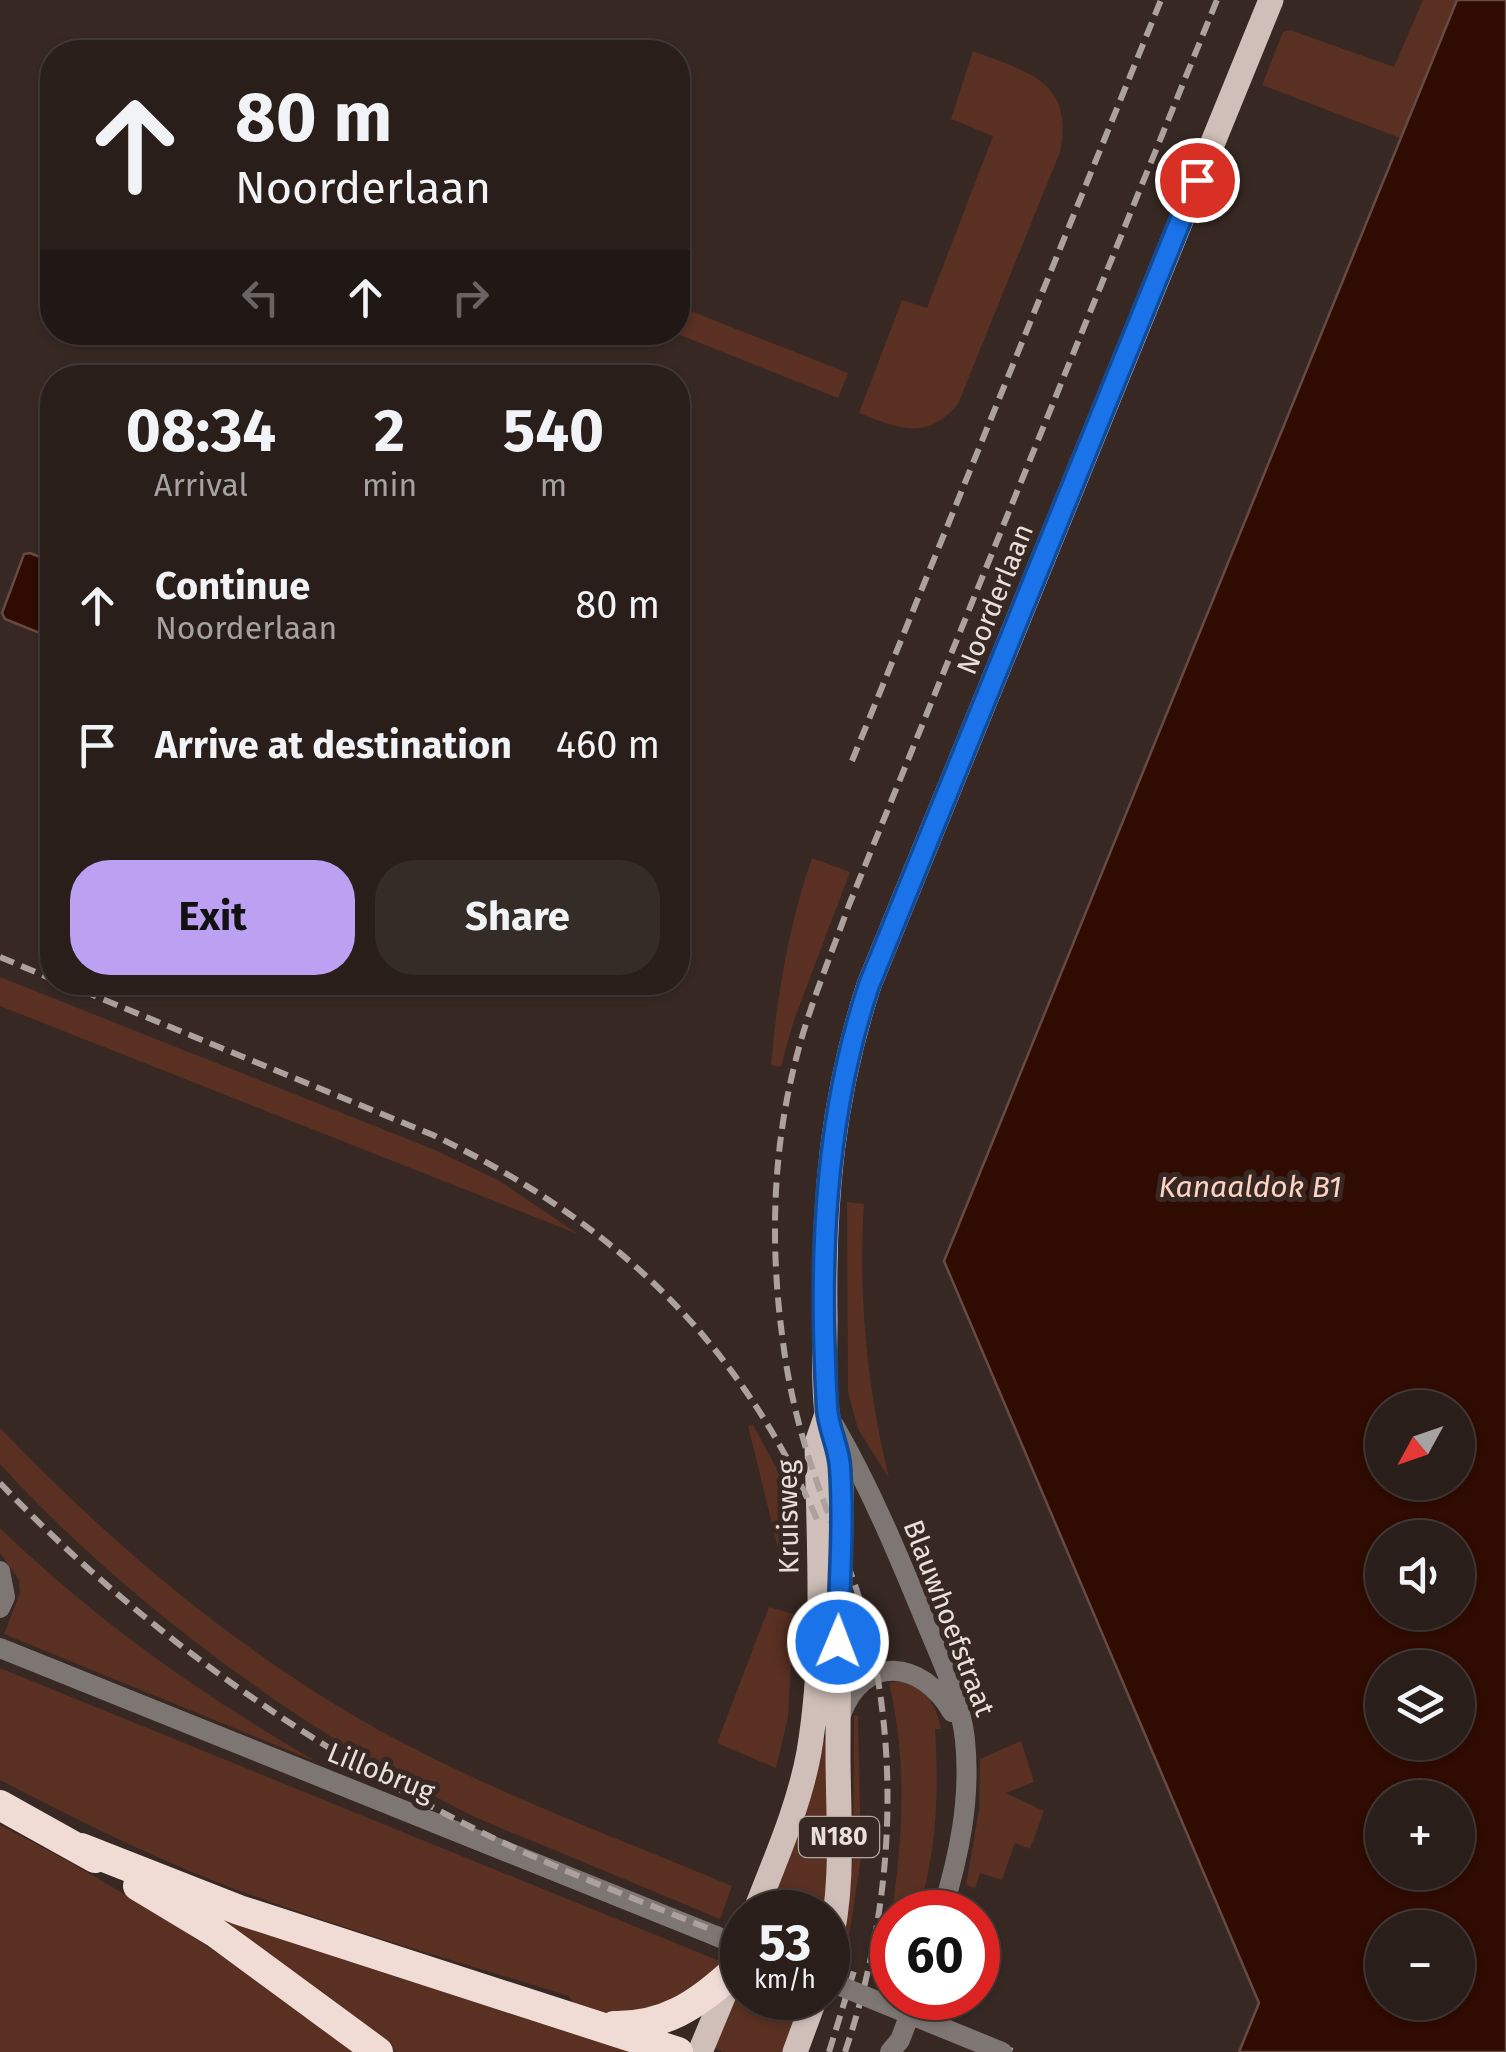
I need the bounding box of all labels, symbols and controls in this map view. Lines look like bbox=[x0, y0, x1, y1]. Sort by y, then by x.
text: 80 m bbox=[235, 76, 392, 160]
icon: ahead bbox=[70, 80, 200, 210]
pin bbox=[1155, 138, 1240, 223]
icon: arrive bbox=[1170, 153, 1225, 208]
text: Noorderlaan bbox=[235, 161, 491, 215]
icon: left bbox=[233, 270, 288, 325]
icon: ahead bbox=[338, 270, 393, 325]
icon: right bbox=[443, 270, 498, 325]
text: 08:34 bbox=[126, 395, 276, 467]
text: 2 bbox=[374, 395, 405, 467]
text: 540 bbox=[503, 395, 604, 467]
text: Arrival bbox=[154, 466, 248, 504]
text: min bbox=[362, 466, 417, 504]
text: m bbox=[540, 466, 567, 504]
street label: Noorderlaan bbox=[950, 519, 1040, 679]
text: Continue bbox=[155, 563, 310, 609]
icon: ahead bbox=[70, 578, 125, 633]
text: 80 m bbox=[575, 582, 660, 628]
text: Noorderlaan bbox=[155, 609, 337, 647]
icon: arrive bbox=[70, 718, 125, 773]
text: Arrive at destination bbox=[155, 722, 512, 768]
text: 460 m bbox=[556, 722, 660, 768]
button: Exit bbox=[70, 860, 355, 975]
button: Share bbox=[375, 860, 660, 975]
water label: Kanaaldok B1 bbox=[1159, 1169, 1341, 1205]
north arrow bbox=[1365, 1390, 1475, 1500]
map controls bbox=[1365, 1390, 1475, 2020]
street label: Kruisweg bbox=[770, 1459, 805, 1574]
street label: Blauwhoefstraat bbox=[896, 1515, 1002, 1722]
button: sound bbox=[1365, 1520, 1475, 1630]
position arrow bbox=[786, 1590, 890, 1694]
button: layers bbox=[1365, 1650, 1475, 1760]
street label: Lillobrug bbox=[323, 1736, 440, 1809]
button: + bbox=[1365, 1780, 1475, 1890]
road number: N180 bbox=[799, 1817, 879, 1857]
speed limit sign: 60 bbox=[870, 1890, 1000, 2020]
button: − bbox=[1365, 1910, 1475, 2020]
text: 53 bbox=[759, 1913, 811, 1973]
text: km/h bbox=[754, 1965, 816, 1995]

